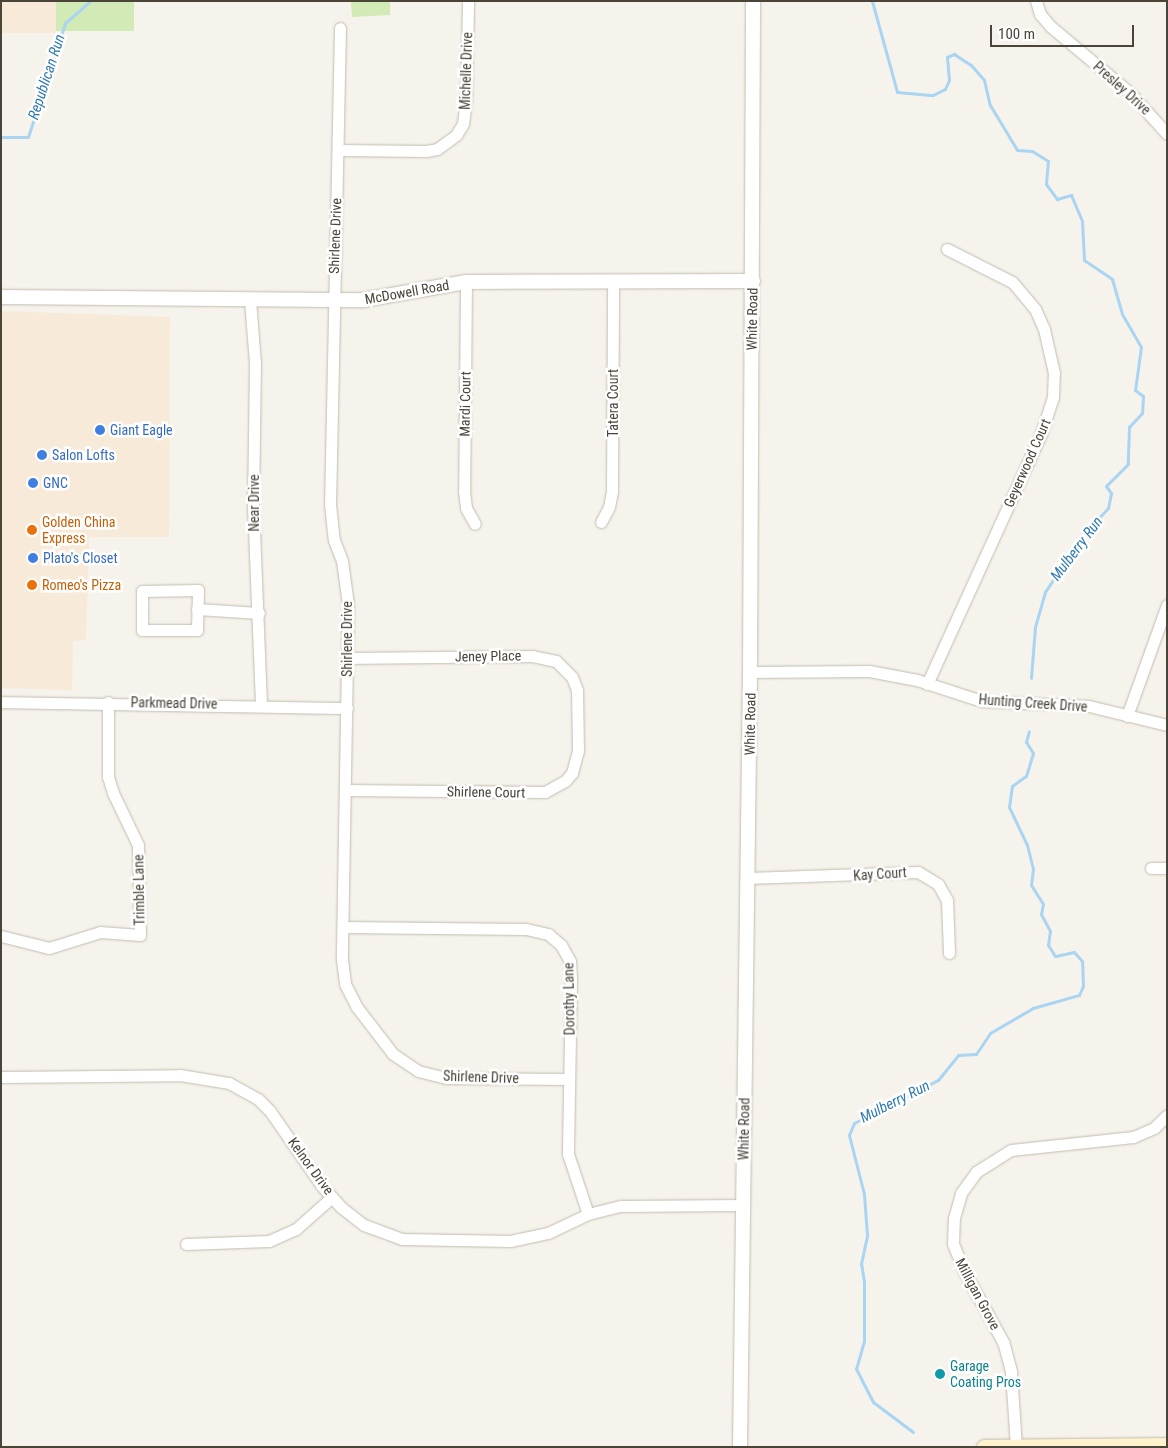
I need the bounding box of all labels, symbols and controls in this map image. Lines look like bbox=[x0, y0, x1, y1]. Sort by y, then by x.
scale bar bbox=[993, 15, 1137, 47]
text: 100 m bbox=[998, 25, 1035, 43]
water label: Republican Run bbox=[25, 32, 69, 122]
street label: Michelle Drive bbox=[456, 32, 476, 110]
street label: Presley Drive bbox=[1090, 58, 1154, 118]
street label: Shirlene Drive bbox=[325, 198, 345, 274]
street label: McDowell Road bbox=[363, 276, 451, 308]
street label: White Road bbox=[743, 288, 761, 350]
street label: Tatera Court bbox=[605, 369, 621, 437]
street label: Mardi Court bbox=[456, 371, 474, 437]
street label: Geyerwood Court bbox=[1000, 416, 1054, 510]
place label: Giant Eagle bbox=[110, 422, 173, 438]
marker: Giant Eagle bbox=[94, 424, 106, 436]
place label: Salon Lofts bbox=[52, 447, 115, 463]
marker: Salon Lofts bbox=[36, 449, 48, 461]
street label: Near Drive bbox=[246, 474, 262, 532]
place label: GNC bbox=[43, 475, 68, 491]
marker: GNC bbox=[27, 477, 39, 489]
water label: Mulberry Run bbox=[1047, 513, 1107, 585]
place label: Golden China Express bbox=[42, 514, 115, 546]
marker: Golden China Express bbox=[26, 524, 38, 536]
place label: Plato's Closet bbox=[43, 550, 118, 566]
marker: Plato's Closet bbox=[27, 552, 39, 564]
place label: Romeo's Pizza bbox=[42, 577, 121, 593]
marker: Romeo's Pizza bbox=[26, 579, 38, 591]
street label: Shirlene Drive bbox=[339, 601, 355, 677]
street label: Jeney Place bbox=[455, 647, 521, 665]
street label: Hunting Creek Drive bbox=[978, 691, 1088, 715]
street label: White Road bbox=[741, 693, 759, 755]
street label: Parkmead Drive bbox=[130, 694, 218, 712]
street label: Shirlene Court bbox=[447, 783, 525, 801]
street label: Trimble Lane bbox=[130, 854, 148, 926]
street label: Kay Court bbox=[853, 864, 907, 884]
street label: Dorothy Lane bbox=[560, 962, 578, 1036]
street label: Shirlene Drive bbox=[443, 1067, 519, 1087]
water label: Mulberry Run bbox=[857, 1077, 933, 1127]
street label: White Road bbox=[735, 1098, 753, 1160]
street label: Kelnor Drive bbox=[285, 1134, 337, 1198]
street label: Milligan Grove bbox=[952, 1255, 1004, 1333]
place label: Garage Coating Pros bbox=[950, 1358, 1021, 1390]
marker: Garage Coating Pros bbox=[934, 1368, 946, 1380]

